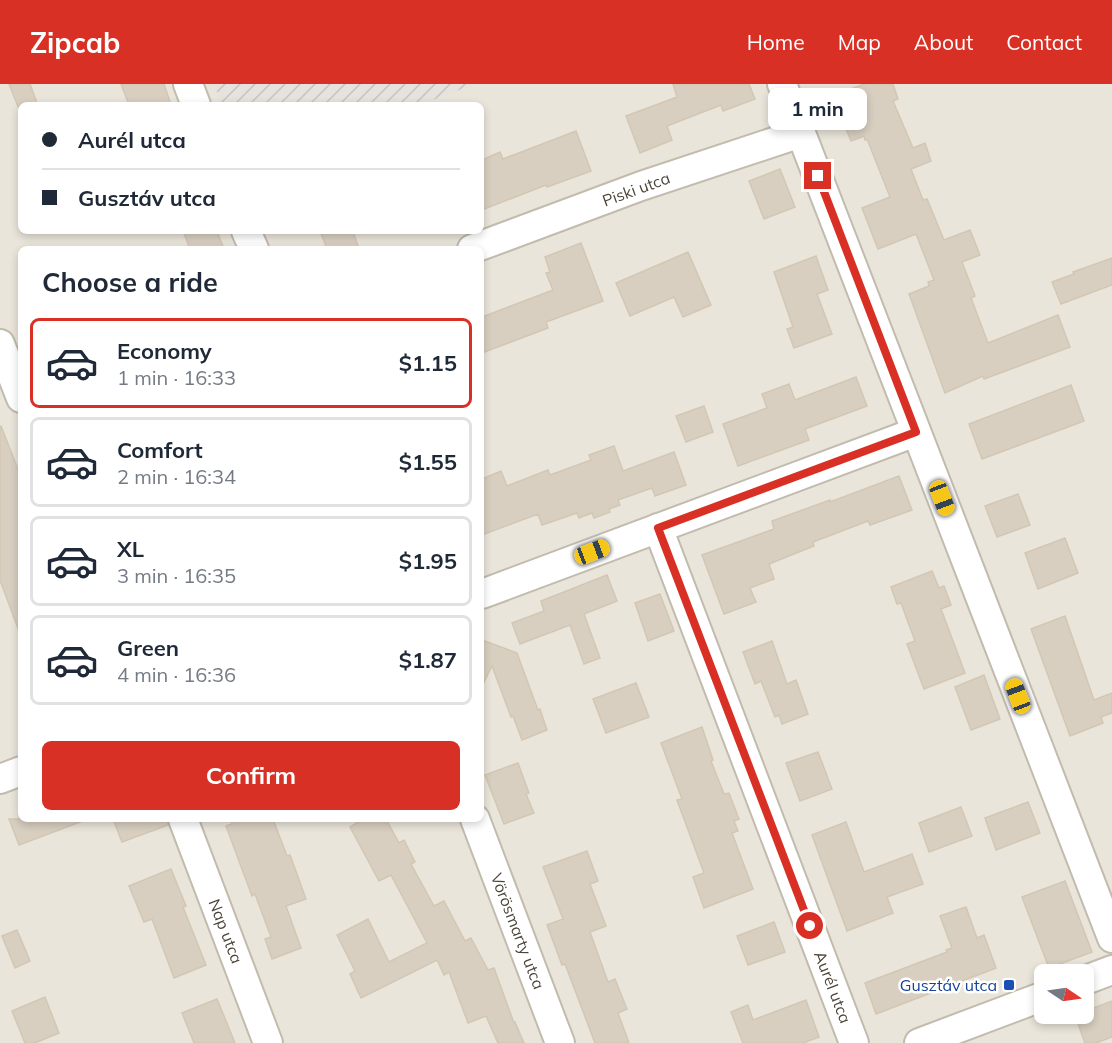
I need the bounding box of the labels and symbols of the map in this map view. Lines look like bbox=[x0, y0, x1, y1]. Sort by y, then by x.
callout: 1 min bbox=[768, 89, 868, 131]
route end bbox=[804, 162, 831, 189]
street label: Piski utca bbox=[599, 168, 673, 210]
car bbox=[927, 478, 957, 518]
car bbox=[572, 537, 612, 567]
car bbox=[1003, 676, 1033, 716]
street label: Vörösmarty utca bbox=[487, 870, 549, 992]
street label: Nap utca bbox=[205, 896, 247, 966]
route start bbox=[796, 912, 823, 939]
street label: Aurél utca bbox=[810, 948, 856, 1026]
north arrow bbox=[1034, 964, 1094, 1024]
place label: Gusztáv utca bbox=[900, 975, 997, 995]
marker: Gusztáv utca bbox=[1002, 978, 1016, 992]

